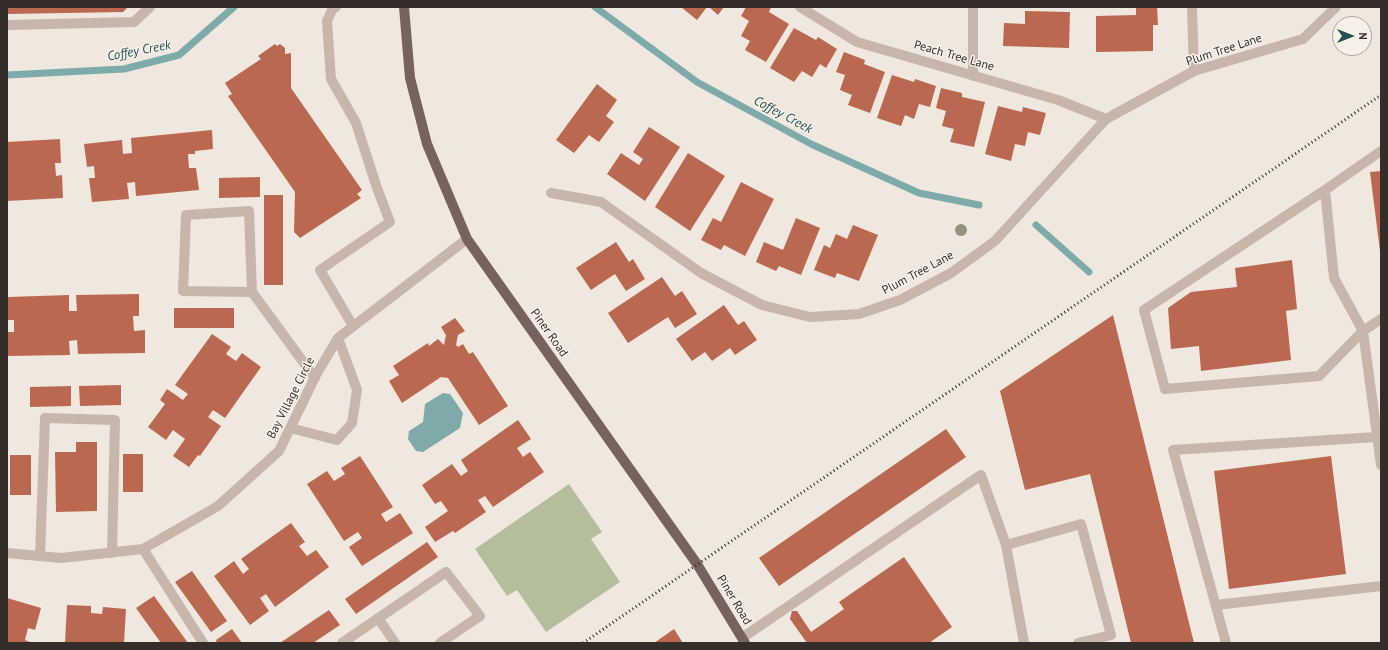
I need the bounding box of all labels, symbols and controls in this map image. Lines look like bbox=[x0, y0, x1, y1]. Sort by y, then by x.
north arrow bbox=[1332, 16, 1372, 56]
street label: Plum Tree Lane bbox=[1184, 31, 1264, 69]
text: N bbox=[1356, 32, 1370, 40]
water label: Coffey Creek bbox=[106, 37, 172, 65]
street label: Peach Tree Lane bbox=[912, 38, 996, 74]
water label: Coffey Creek bbox=[751, 93, 815, 137]
street label: Plum Tree Lane bbox=[880, 248, 956, 298]
street label: Piner Road bbox=[527, 306, 571, 360]
street label: Bay Village Circle bbox=[264, 355, 318, 441]
street label: Piner Road bbox=[714, 573, 754, 627]

